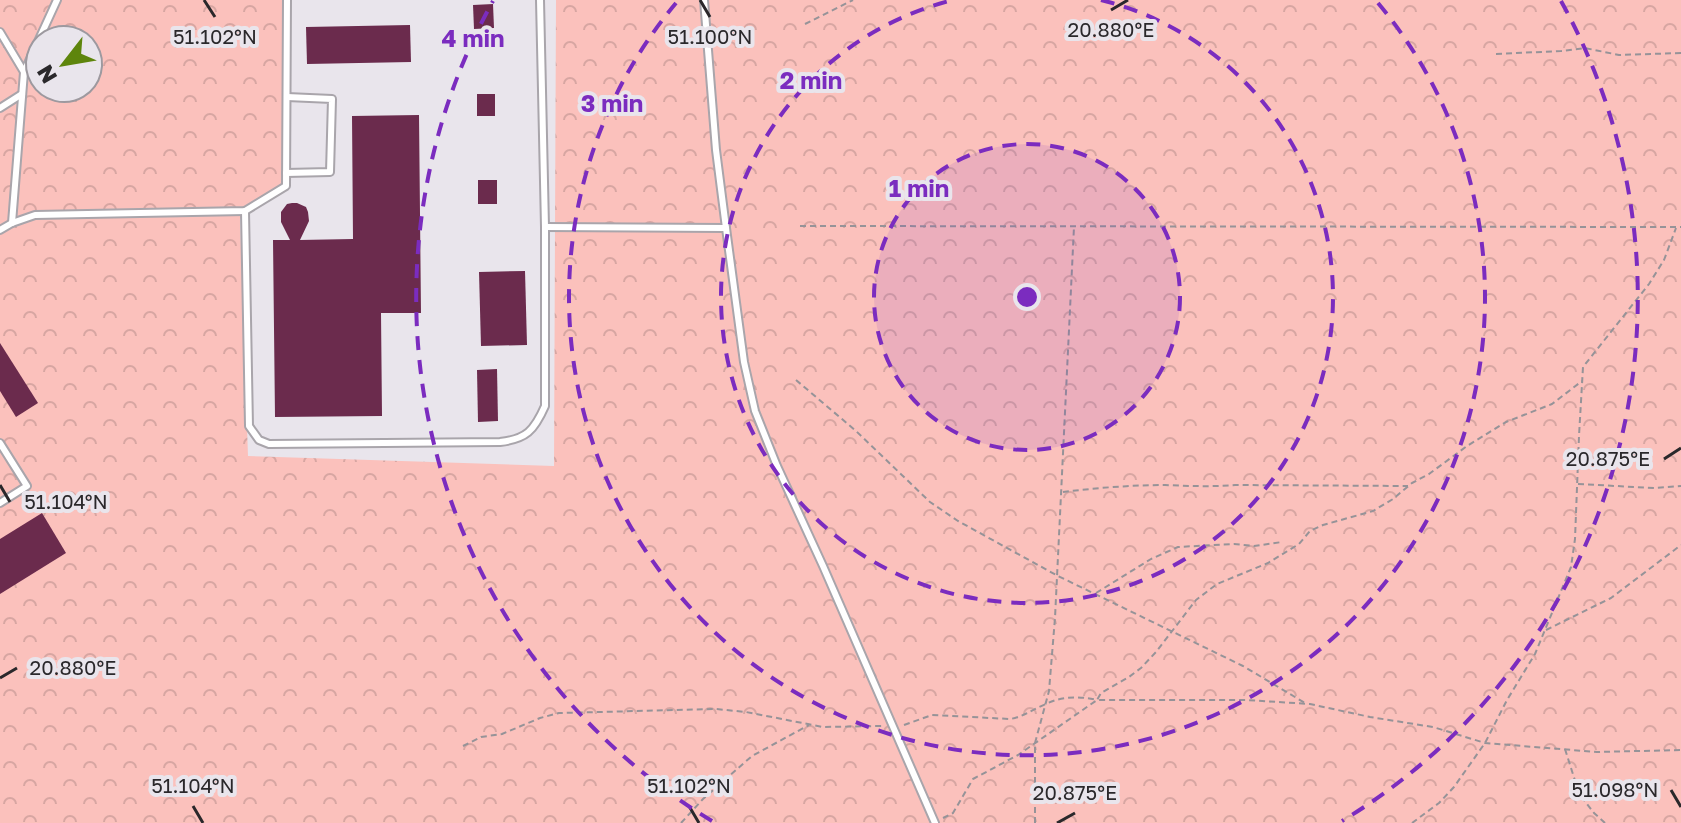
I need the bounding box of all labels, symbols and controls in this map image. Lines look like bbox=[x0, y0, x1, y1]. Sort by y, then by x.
text: 20.880°E bbox=[1068, 17, 1154, 41]
text: 4 min bbox=[441, 23, 505, 52]
north arrow bbox=[24, 24, 104, 104]
text: 51.102°N bbox=[173, 24, 257, 48]
text: 51.100°N bbox=[668, 24, 752, 48]
text: N bbox=[31, 60, 62, 89]
text: 2 min bbox=[780, 65, 842, 94]
text: 3 min bbox=[581, 88, 643, 117]
text: 1 min bbox=[889, 173, 949, 202]
centre of rings bbox=[1013, 283, 1041, 311]
text: 20.875°E bbox=[1566, 446, 1650, 470]
text: 51.104°N bbox=[24, 489, 108, 513]
text: 20.880°E bbox=[30, 655, 116, 679]
text: 51.104°N bbox=[151, 773, 235, 797]
text: 51.102°N bbox=[647, 773, 731, 797]
text: 51.098°N bbox=[1572, 777, 1659, 801]
text: 20.875°E bbox=[1033, 780, 1117, 804]

